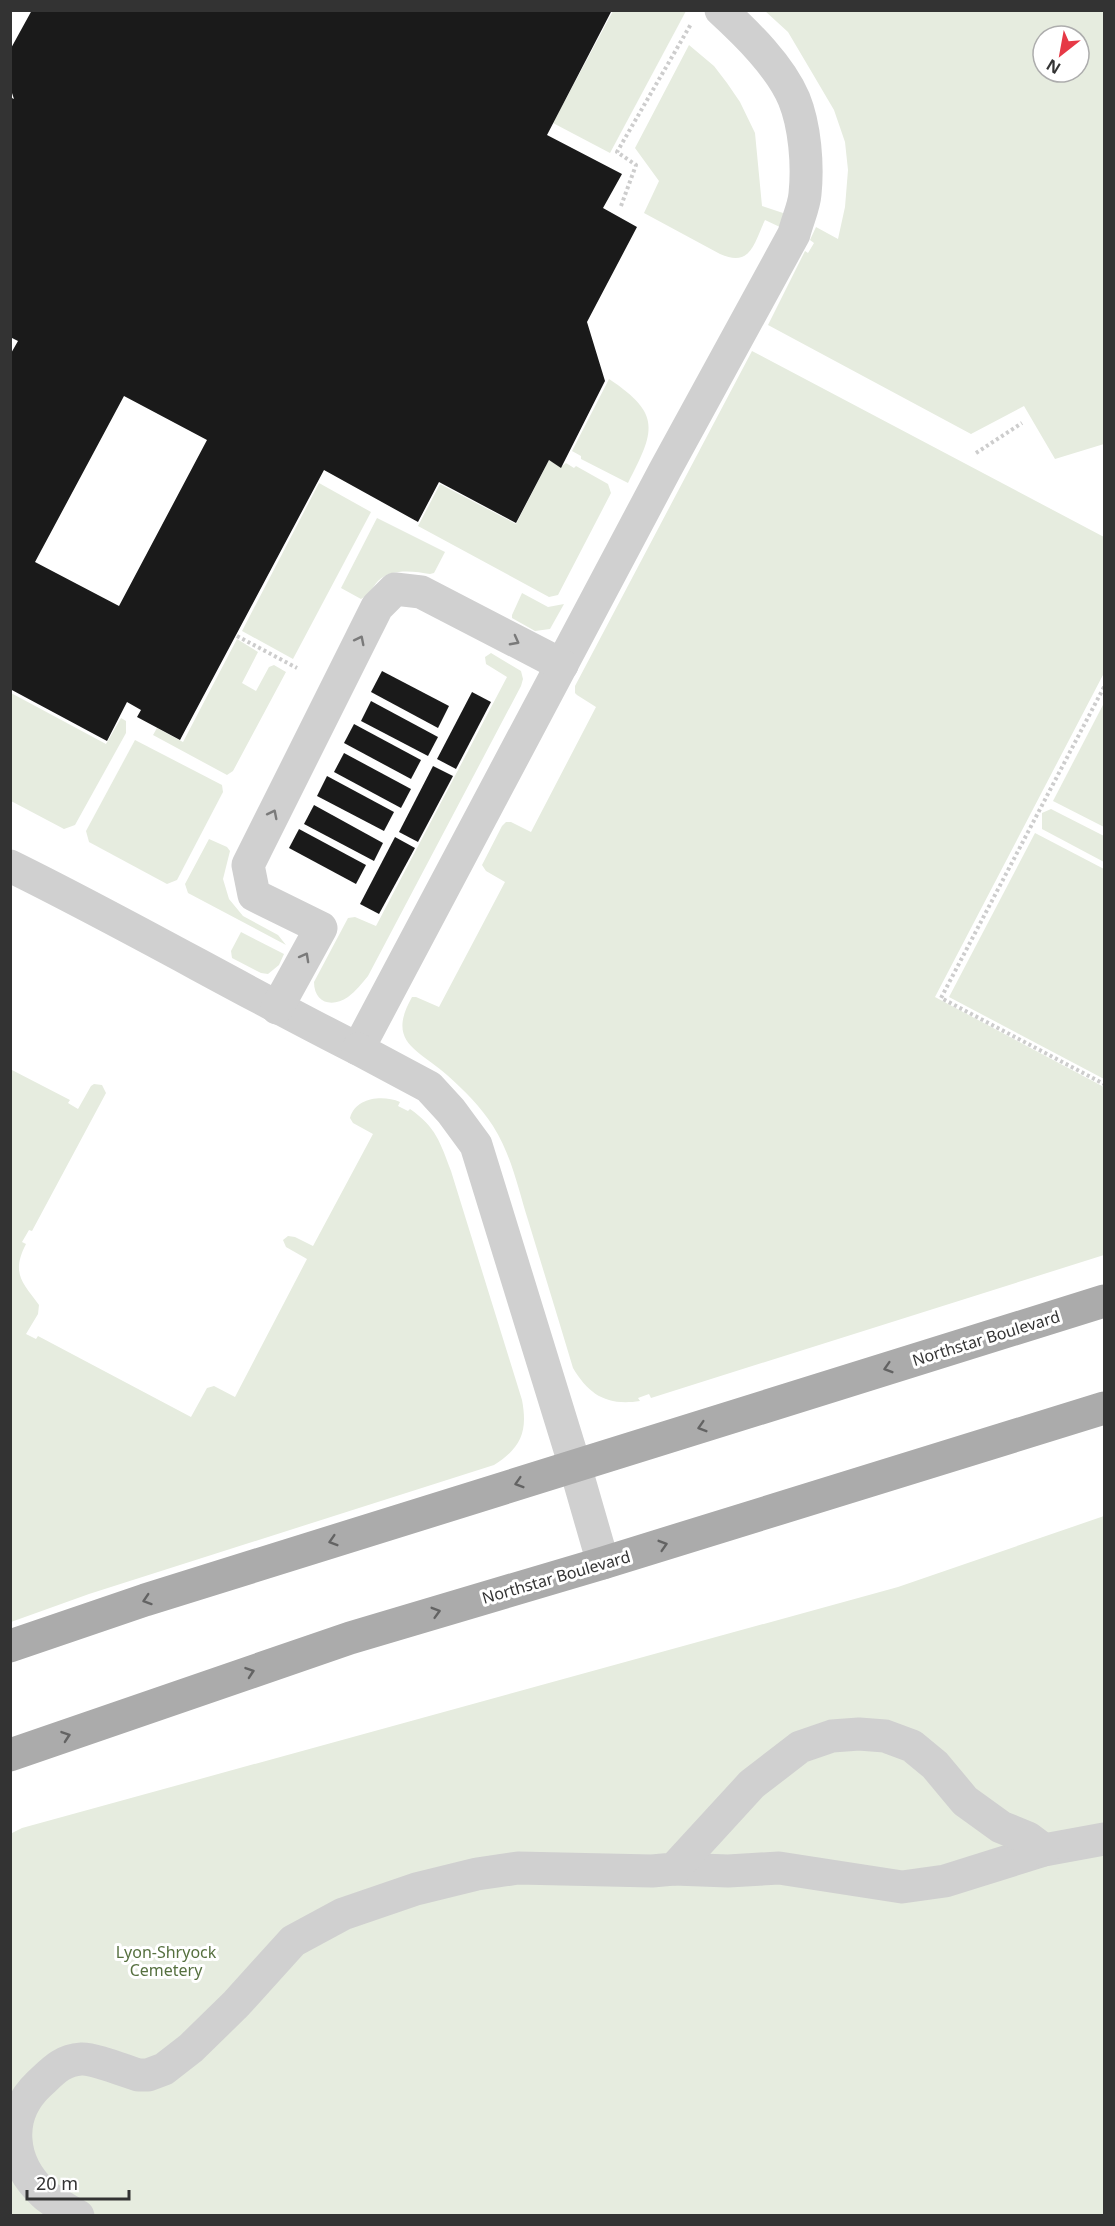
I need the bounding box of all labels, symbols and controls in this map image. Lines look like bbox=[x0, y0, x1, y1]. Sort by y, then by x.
north arrow bbox=[1031, 24, 1091, 84]
text: N bbox=[1042, 54, 1065, 80]
one-way arrow bbox=[509, 634, 520, 645]
one-way arrow bbox=[353, 635, 365, 646]
one-way arrow bbox=[266, 809, 278, 820]
one-way arrow bbox=[298, 953, 309, 963]
street label: Northstar Boulevard bbox=[909, 1305, 1063, 1371]
one-way arrow bbox=[883, 1361, 894, 1374]
one-way arrow bbox=[697, 1419, 708, 1432]
one-way arrow bbox=[514, 1476, 525, 1488]
one-way arrow bbox=[328, 1534, 339, 1546]
one-way arrow bbox=[657, 1540, 668, 1552]
street label: Northstar Boulevard bbox=[479, 1545, 633, 1609]
one-way arrow bbox=[142, 1592, 153, 1605]
one-way arrow bbox=[430, 1607, 441, 1619]
one-way arrow bbox=[244, 1667, 255, 1679]
one-way arrow bbox=[60, 1730, 71, 1743]
park label: Lyon-Shryock Cemetery bbox=[116, 1941, 217, 1981]
scale bar bbox=[27, 2163, 129, 2201]
text: 20 m bbox=[36, 2171, 78, 2195]

